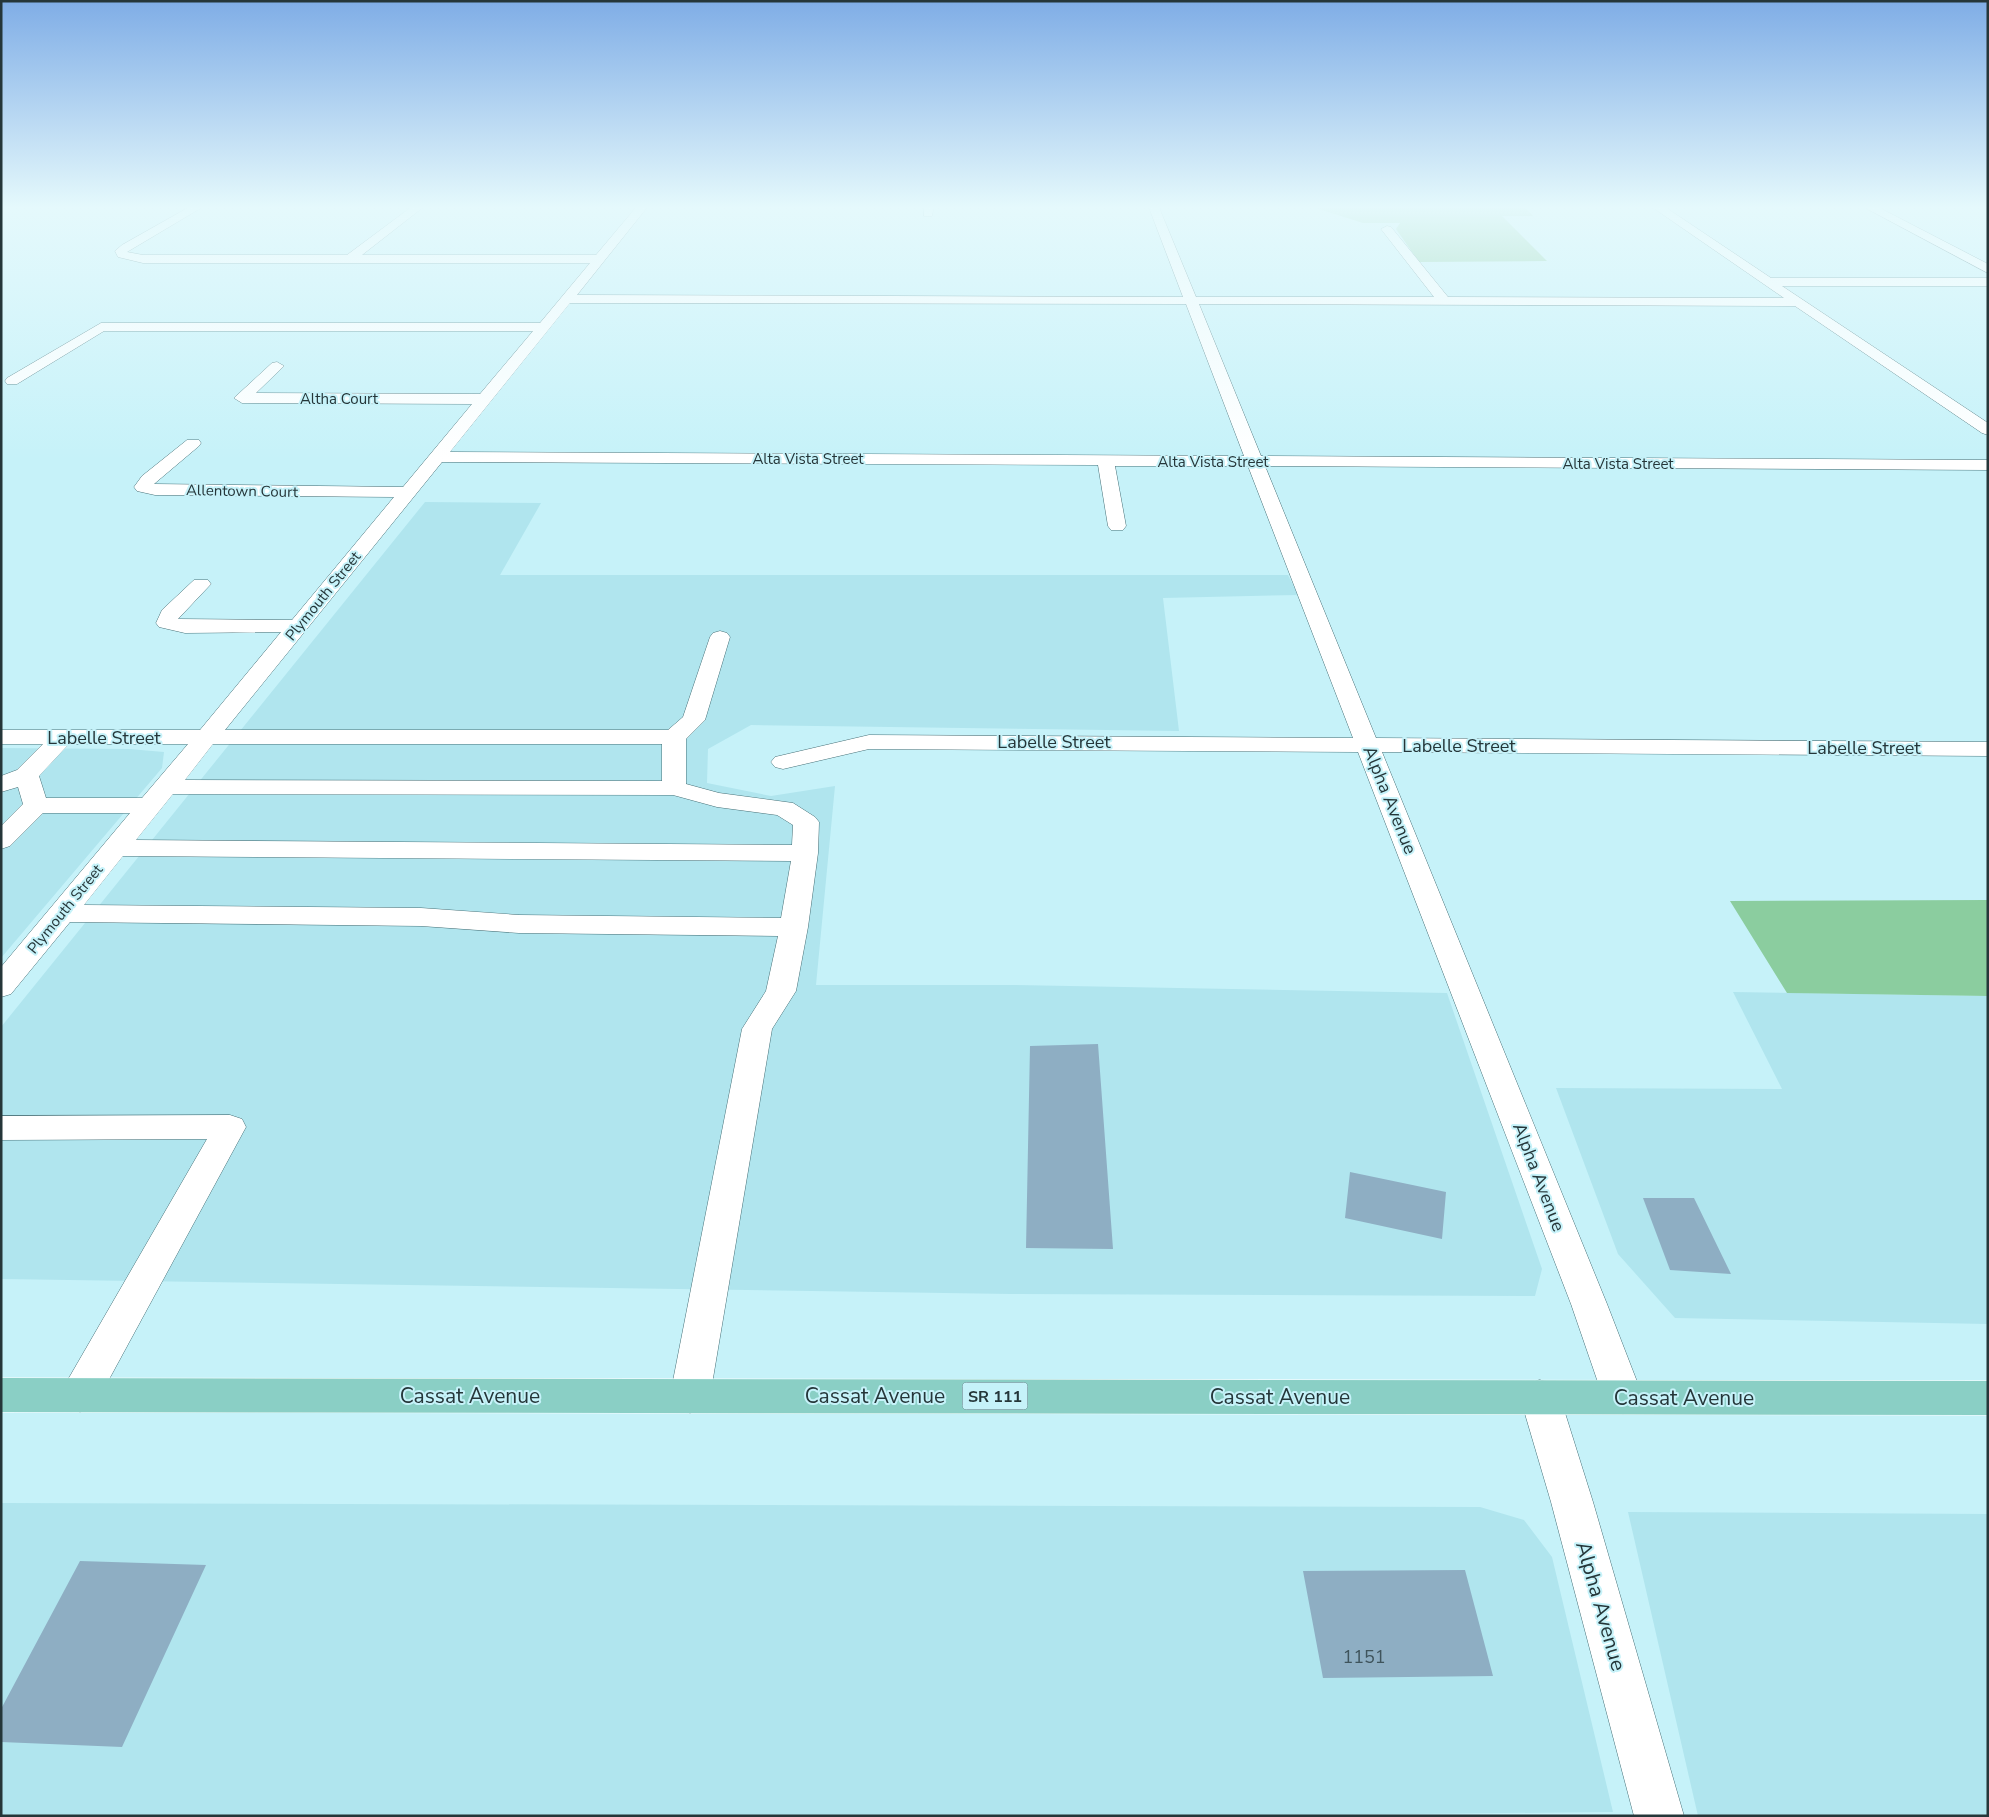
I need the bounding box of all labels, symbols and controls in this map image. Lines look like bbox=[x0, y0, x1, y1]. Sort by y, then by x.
street label: Altha Court bbox=[300, 389, 379, 409]
street label: Alta Vista Street bbox=[752, 449, 864, 469]
street label: Alta Vista Street bbox=[1157, 452, 1269, 472]
street label: Alta Vista Street bbox=[1562, 454, 1674, 474]
street label: Allentown Court bbox=[186, 480, 299, 502]
street label: Plymouth Street bbox=[281, 547, 366, 645]
street label: Labelle Street bbox=[47, 726, 161, 750]
street label: Labelle Street bbox=[997, 730, 1111, 754]
street label: Labelle Street bbox=[1402, 734, 1516, 758]
street label: Labelle Street bbox=[1807, 736, 1921, 760]
street label: Alpha Avenue bbox=[1357, 742, 1423, 858]
street label: Plymouth Street bbox=[23, 860, 108, 958]
street label: Alpha Avenue bbox=[1507, 1119, 1571, 1235]
street label: Cassat Avenue bbox=[400, 1382, 540, 1410]
street label: Cassat Avenue bbox=[805, 1382, 945, 1410]
road number: SR 111 bbox=[962, 1382, 1028, 1410]
street label: Cassat Avenue bbox=[1210, 1383, 1350, 1411]
street label: Cassat Avenue bbox=[1614, 1384, 1754, 1412]
street label: Alpha Avenue bbox=[1569, 1538, 1633, 1674]
house number: 1151 bbox=[1342, 1645, 1386, 1669]

